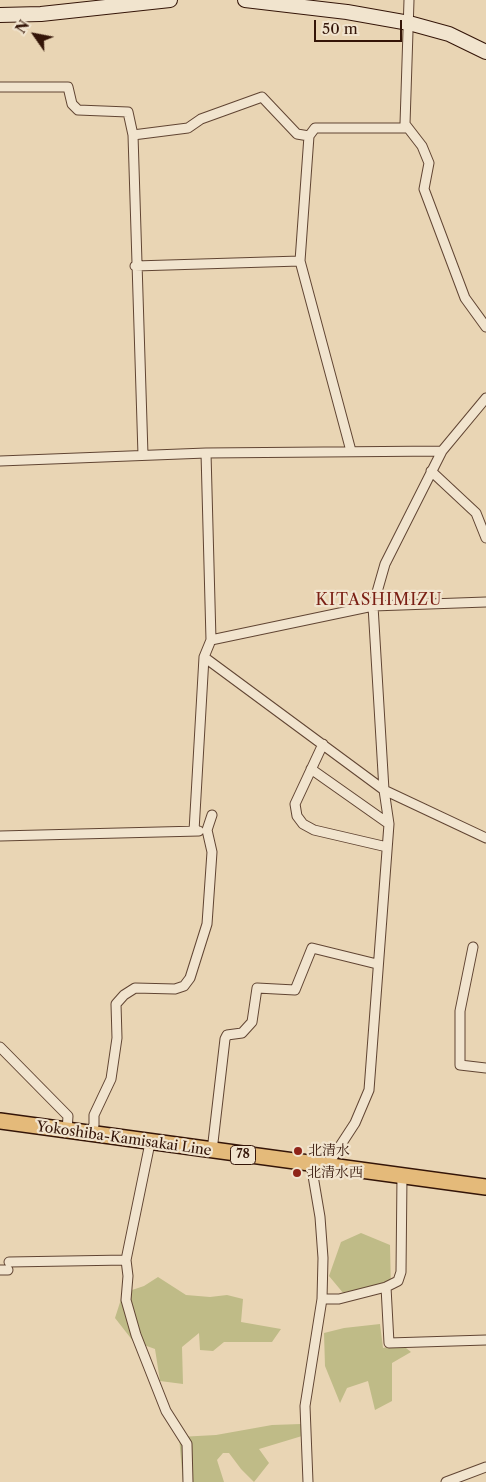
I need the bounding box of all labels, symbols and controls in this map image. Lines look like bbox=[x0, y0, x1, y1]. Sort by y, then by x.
north arrow bbox=[10, 10, 60, 60]
scale bar bbox=[316, 10, 404, 42]
text: N bbox=[12, 17, 33, 37]
text: 50 m bbox=[322, 19, 358, 38]
district label: KITASHIMIZU bbox=[314, 590, 444, 610]
street label: Yokoshiba-Kamisakai Line bbox=[35, 1118, 213, 1160]
place label: 北清水 bbox=[308, 1143, 350, 1159]
marker: 北清水 bbox=[292, 1145, 304, 1157]
road number: 78 bbox=[230, 1146, 256, 1164]
place label: 北清水西 bbox=[307, 1165, 363, 1181]
marker: 北清水西 bbox=[291, 1167, 303, 1179]

